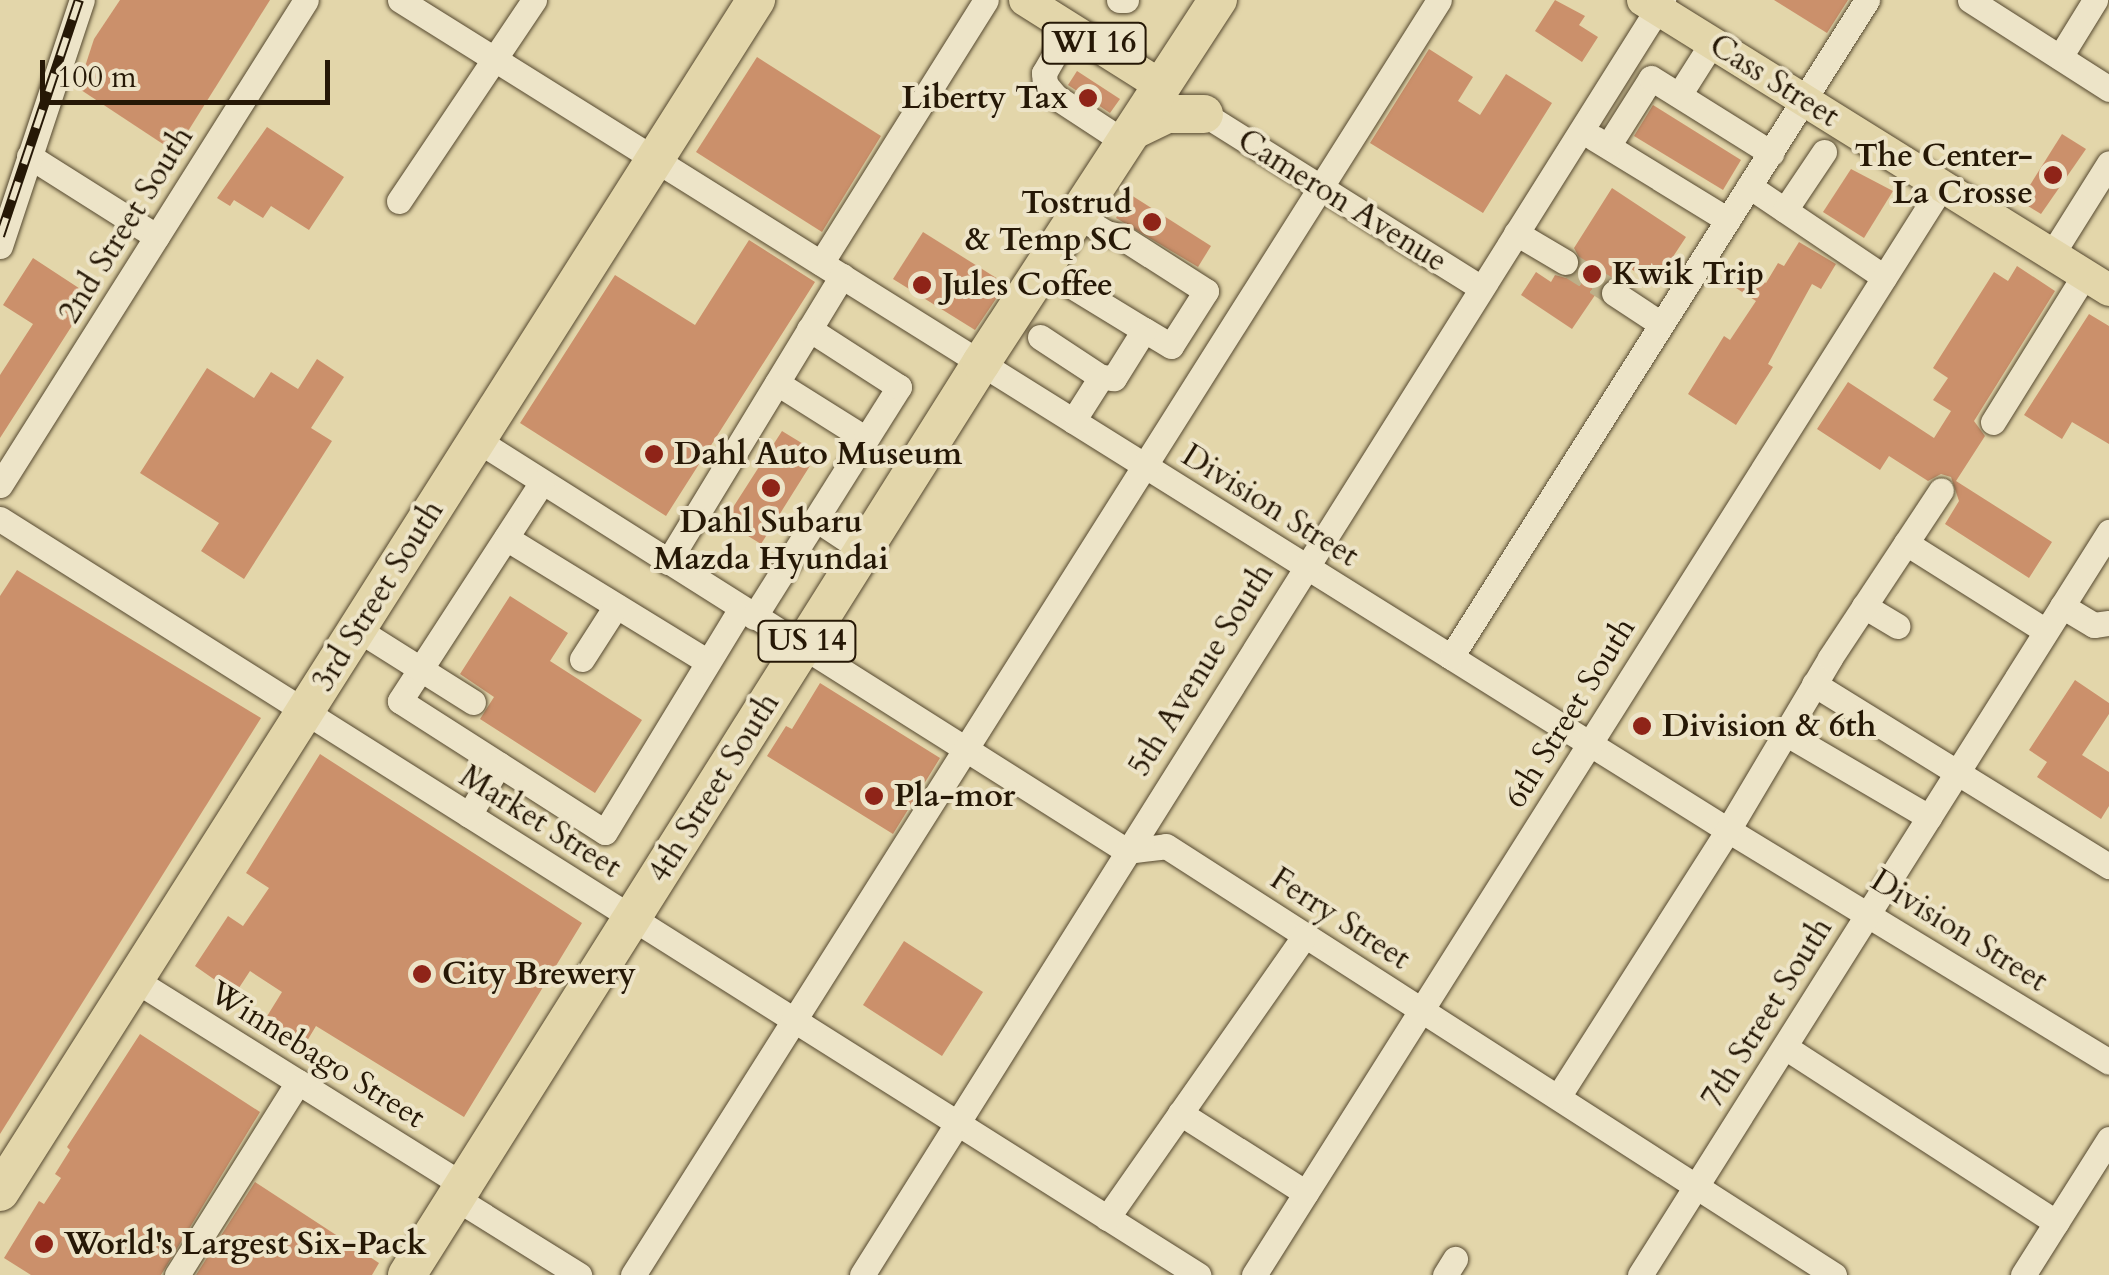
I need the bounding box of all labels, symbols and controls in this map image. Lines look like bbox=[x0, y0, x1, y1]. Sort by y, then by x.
road number: WI 16 bbox=[1042, 18, 1146, 68]
street label: Cass Street bbox=[1702, 26, 1846, 136]
scale bar bbox=[45, 40, 335, 102]
text: 100 m bbox=[57, 57, 137, 98]
place label: Liberty Tax bbox=[901, 79, 1068, 117]
marker: Liberty Tax bbox=[1077, 87, 1099, 109]
street label: 2nd Street South bbox=[50, 120, 202, 330]
street label: Cameron Avenue bbox=[1230, 121, 1454, 281]
place label: The Center- La Crosse bbox=[1855, 138, 2033, 213]
marker: The Center- La Crosse bbox=[2042, 164, 2064, 186]
place label: Tostrud & Temp SC bbox=[965, 185, 1132, 260]
marker: Tostrud & Temp SC bbox=[1141, 211, 1163, 233]
place label: Kwik Trip bbox=[1612, 255, 1764, 293]
marker: Kwik Trip bbox=[1581, 263, 1603, 285]
place label: Jules Coffee bbox=[942, 266, 1113, 304]
marker: Jules Coffee bbox=[911, 274, 933, 296]
place label: Dahl Auto Museum bbox=[674, 435, 962, 473]
street label: Division Street bbox=[1175, 436, 1365, 576]
marker: Dahl Auto Museum bbox=[643, 443, 665, 465]
marker: Dahl Subaru Mazda Hyundai bbox=[760, 477, 782, 499]
street label: 3rd Street South bbox=[304, 493, 452, 699]
place label: Dahl Subaru Mazda Hyundai bbox=[653, 504, 889, 579]
street label: 5th Avenue South bbox=[1120, 557, 1282, 783]
street label: 6th Street South bbox=[1496, 611, 1644, 815]
road number: US 14 bbox=[757, 616, 857, 666]
street label: 4th Street South bbox=[640, 686, 788, 890]
place label: Division & 6th bbox=[1662, 707, 1877, 745]
marker: Division & 6th bbox=[1631, 715, 1653, 737]
street label: Market Street bbox=[452, 757, 628, 887]
place label: Pla-mor bbox=[894, 777, 1015, 815]
marker: Pla-mor bbox=[863, 785, 885, 807]
street label: Ferry Street bbox=[1263, 860, 1417, 978]
street label: Division Street bbox=[1864, 861, 2054, 1001]
street label: 7th Street South bbox=[1693, 911, 1841, 1115]
place label: City Brewery bbox=[442, 955, 636, 993]
marker: City Brewery bbox=[411, 963, 433, 985]
street label: Winnebago Street bbox=[202, 973, 432, 1137]
place label: World's Largest Six-Pack bbox=[64, 1225, 427, 1263]
marker: World's Largest Six-Pack bbox=[33, 1233, 55, 1255]

